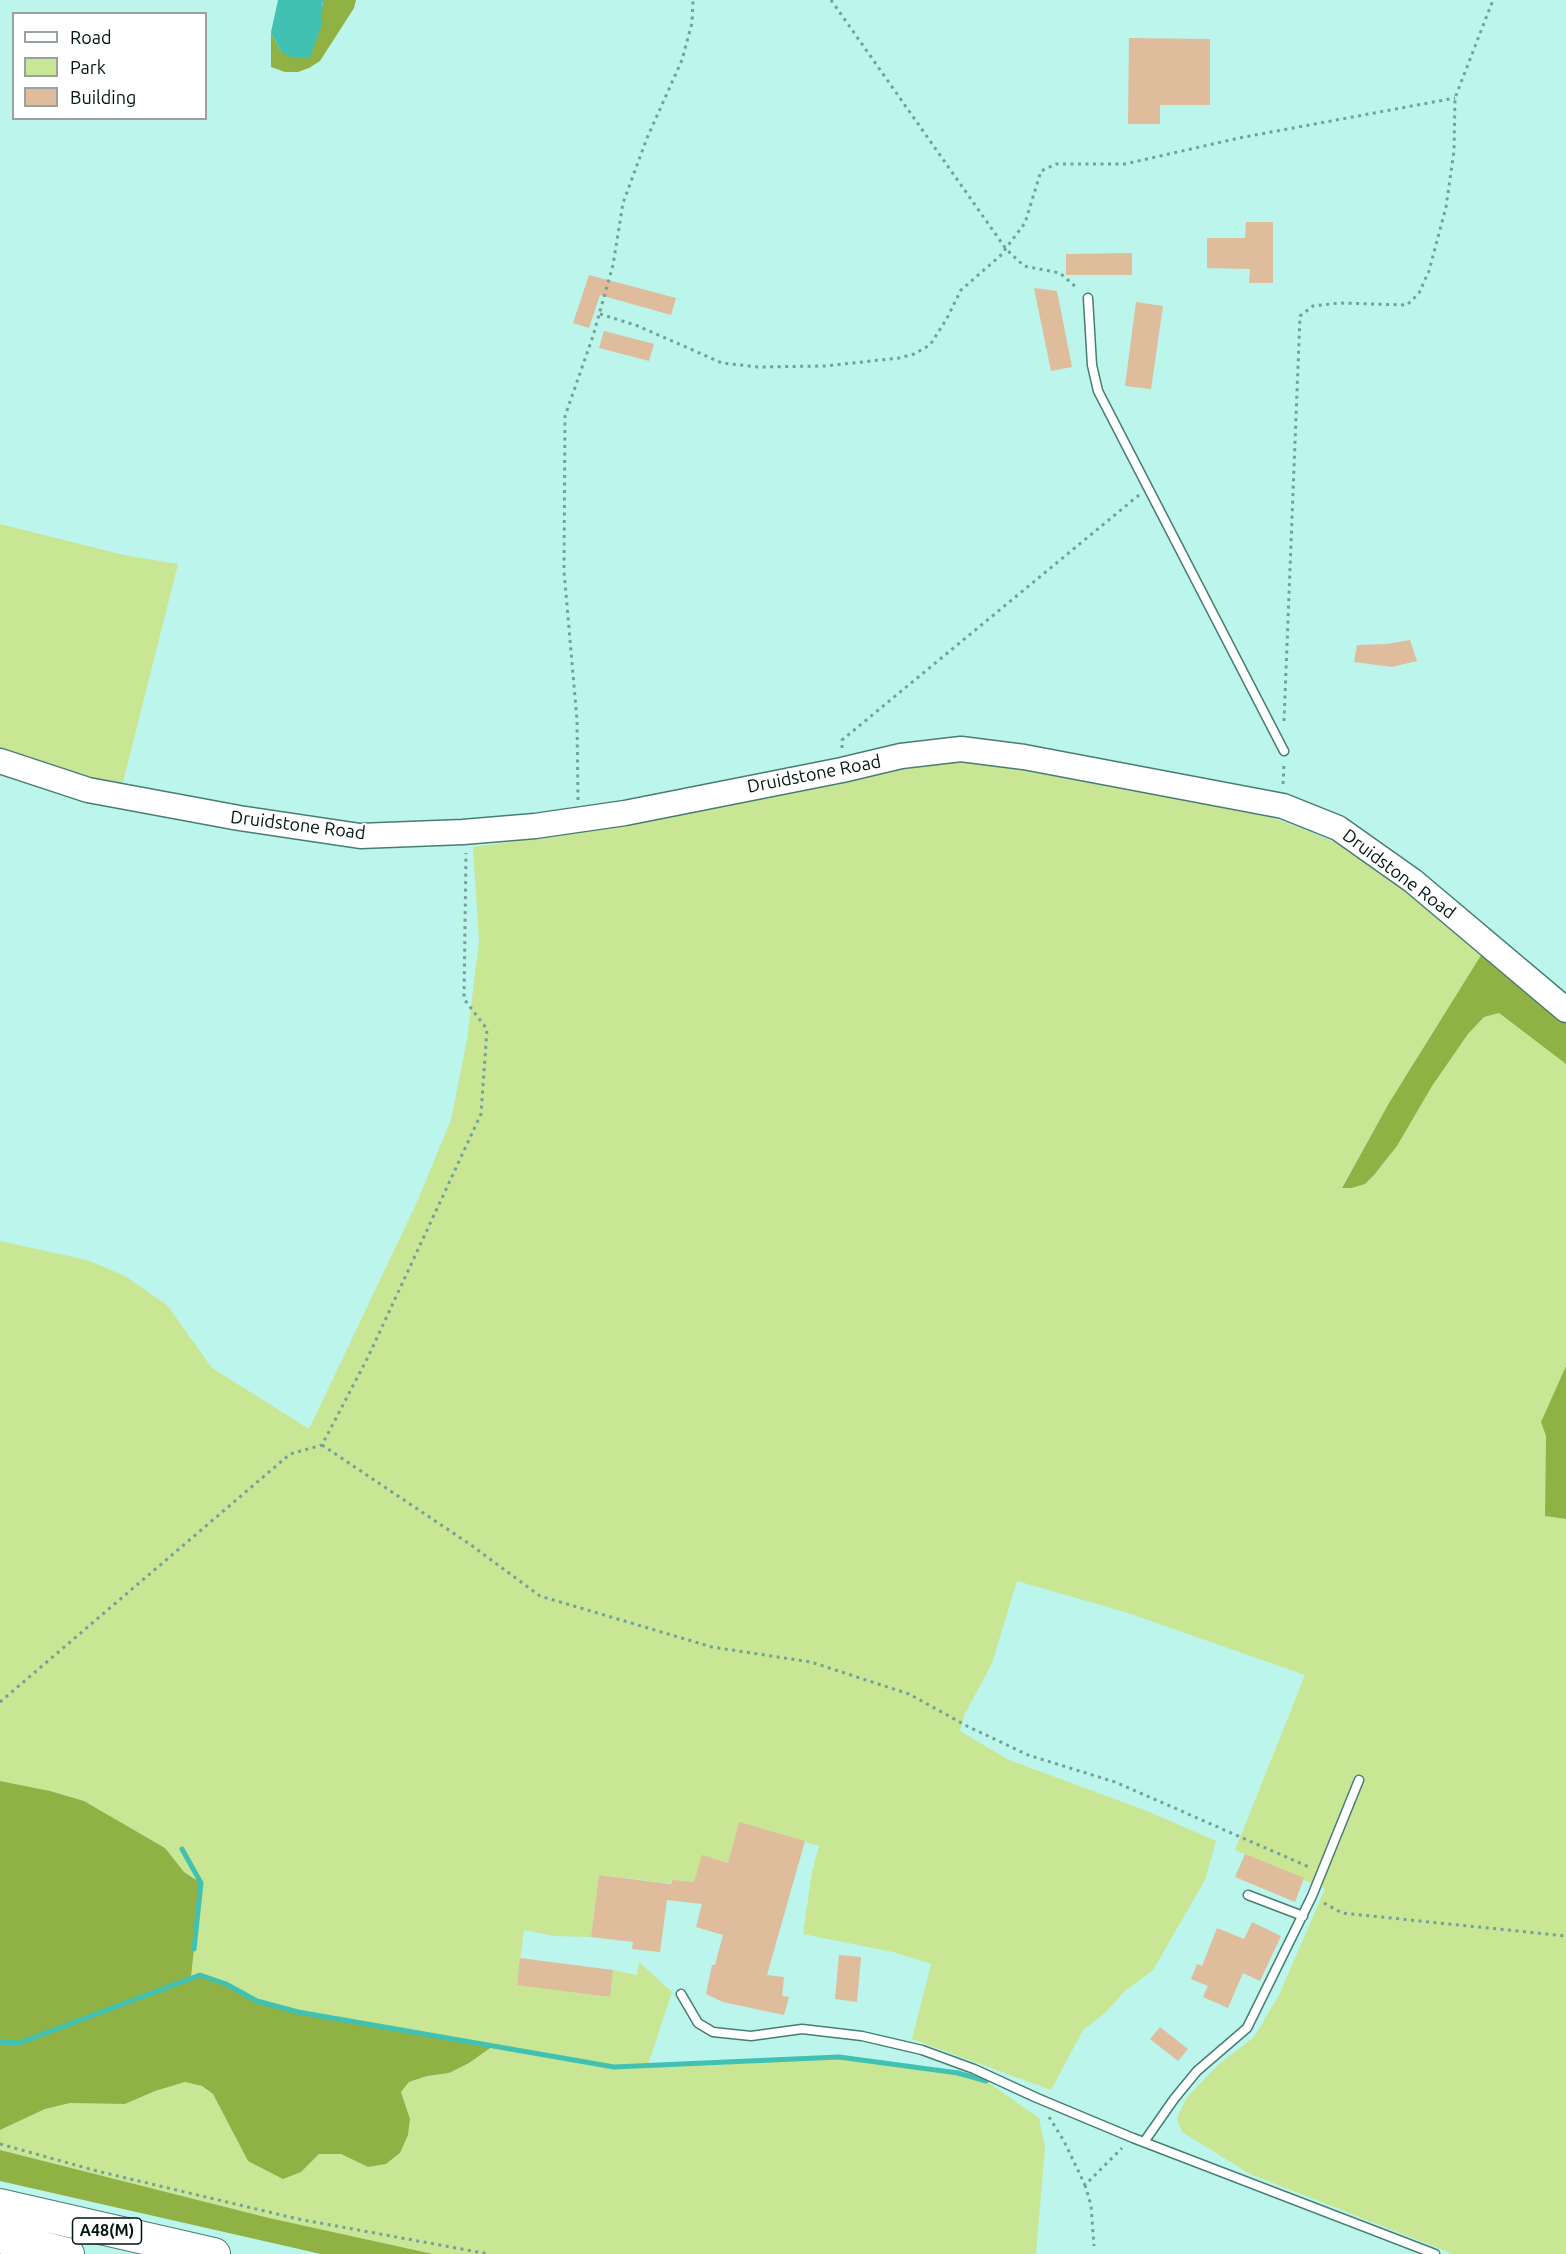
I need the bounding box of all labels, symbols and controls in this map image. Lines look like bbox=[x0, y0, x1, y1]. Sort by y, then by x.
legend bbox=[12, 12, 207, 120]
text: Road bbox=[70, 27, 112, 47]
text: Park bbox=[70, 57, 106, 77]
text: Building bbox=[70, 87, 136, 107]
street label: Druidstone Road bbox=[745, 750, 883, 798]
street label: Druidstone Road bbox=[229, 806, 367, 844]
street label: Druidstone Road bbox=[1338, 824, 1460, 924]
road number: A48(M) bbox=[72, 2218, 142, 2244]

